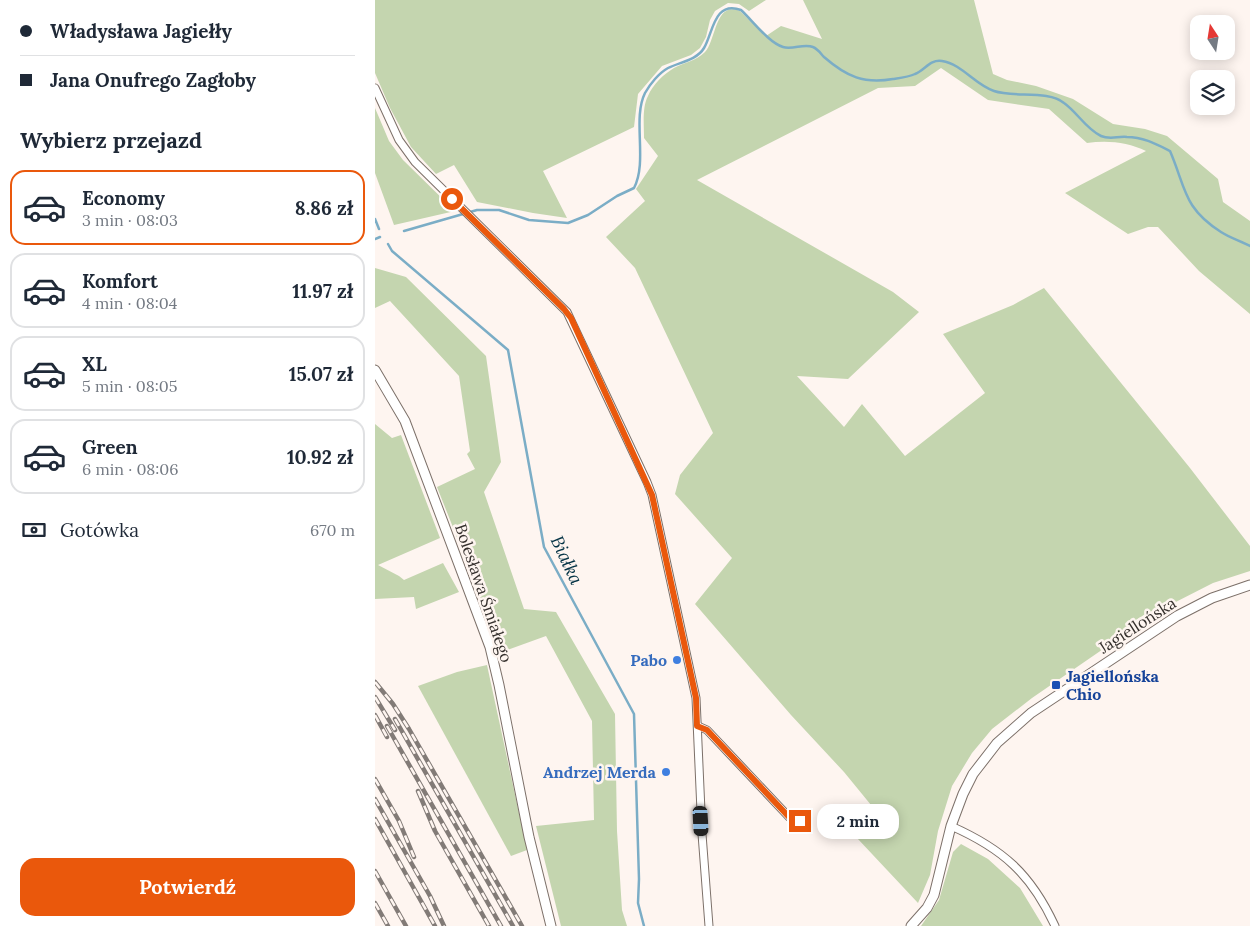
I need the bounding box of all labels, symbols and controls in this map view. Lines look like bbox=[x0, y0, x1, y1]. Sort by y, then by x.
north arrow bbox=[1190, 15, 1235, 60]
map controls bbox=[1190, 15, 1235, 115]
text: Władysława Jagiełły bbox=[50, 19, 232, 43]
text: Jana Onufrego Zagłoby bbox=[50, 68, 256, 92]
button: layers bbox=[1190, 70, 1235, 115]
text: Wybierz przejazd bbox=[20, 126, 202, 154]
icon: car bbox=[22, 185, 67, 230]
text: Economy bbox=[82, 186, 165, 210]
route start bbox=[441, 188, 463, 210]
text: 8.86 zł bbox=[295, 196, 353, 220]
text: 3 min · 08:03 bbox=[82, 210, 178, 230]
icon: car bbox=[22, 268, 67, 313]
text: Komfort bbox=[82, 269, 158, 293]
text: 11.97 zł bbox=[292, 279, 353, 303]
text: 4 min · 08:04 bbox=[82, 293, 177, 313]
icon: car bbox=[22, 351, 67, 396]
text: XL bbox=[82, 352, 107, 376]
text: 15.07 zł bbox=[289, 362, 353, 386]
text: 5 min · 08:05 bbox=[82, 376, 177, 396]
icon: car bbox=[22, 434, 67, 479]
text: Green bbox=[82, 435, 138, 459]
text: 10.92 zł bbox=[287, 445, 353, 469]
text: 6 min · 08:06 bbox=[82, 459, 179, 479]
icon: cash bbox=[20, 516, 48, 544]
text: Gotówka bbox=[60, 518, 139, 542]
text: 670 m bbox=[310, 520, 355, 540]
street label: Bolesława Śmiałego bbox=[451, 521, 517, 665]
water label: Białka bbox=[546, 532, 588, 588]
street label: Jagiellońska bbox=[1094, 593, 1180, 658]
place label: Pabo bbox=[630, 650, 667, 670]
marker: Pabo bbox=[671, 654, 683, 666]
place label: Jagiellońska Chio bbox=[1066, 666, 1160, 704]
marker: Jagiellońska Chio bbox=[1050, 679, 1062, 691]
place label: Andrzej Merda bbox=[543, 762, 657, 782]
marker: Andrzej Merda bbox=[660, 766, 672, 778]
callout: 2 min bbox=[817, 804, 900, 838]
car bbox=[692, 806, 709, 836]
route end bbox=[789, 810, 811, 832]
text: 2 min bbox=[837, 811, 879, 831]
button: Potwierdź bbox=[20, 858, 355, 916]

